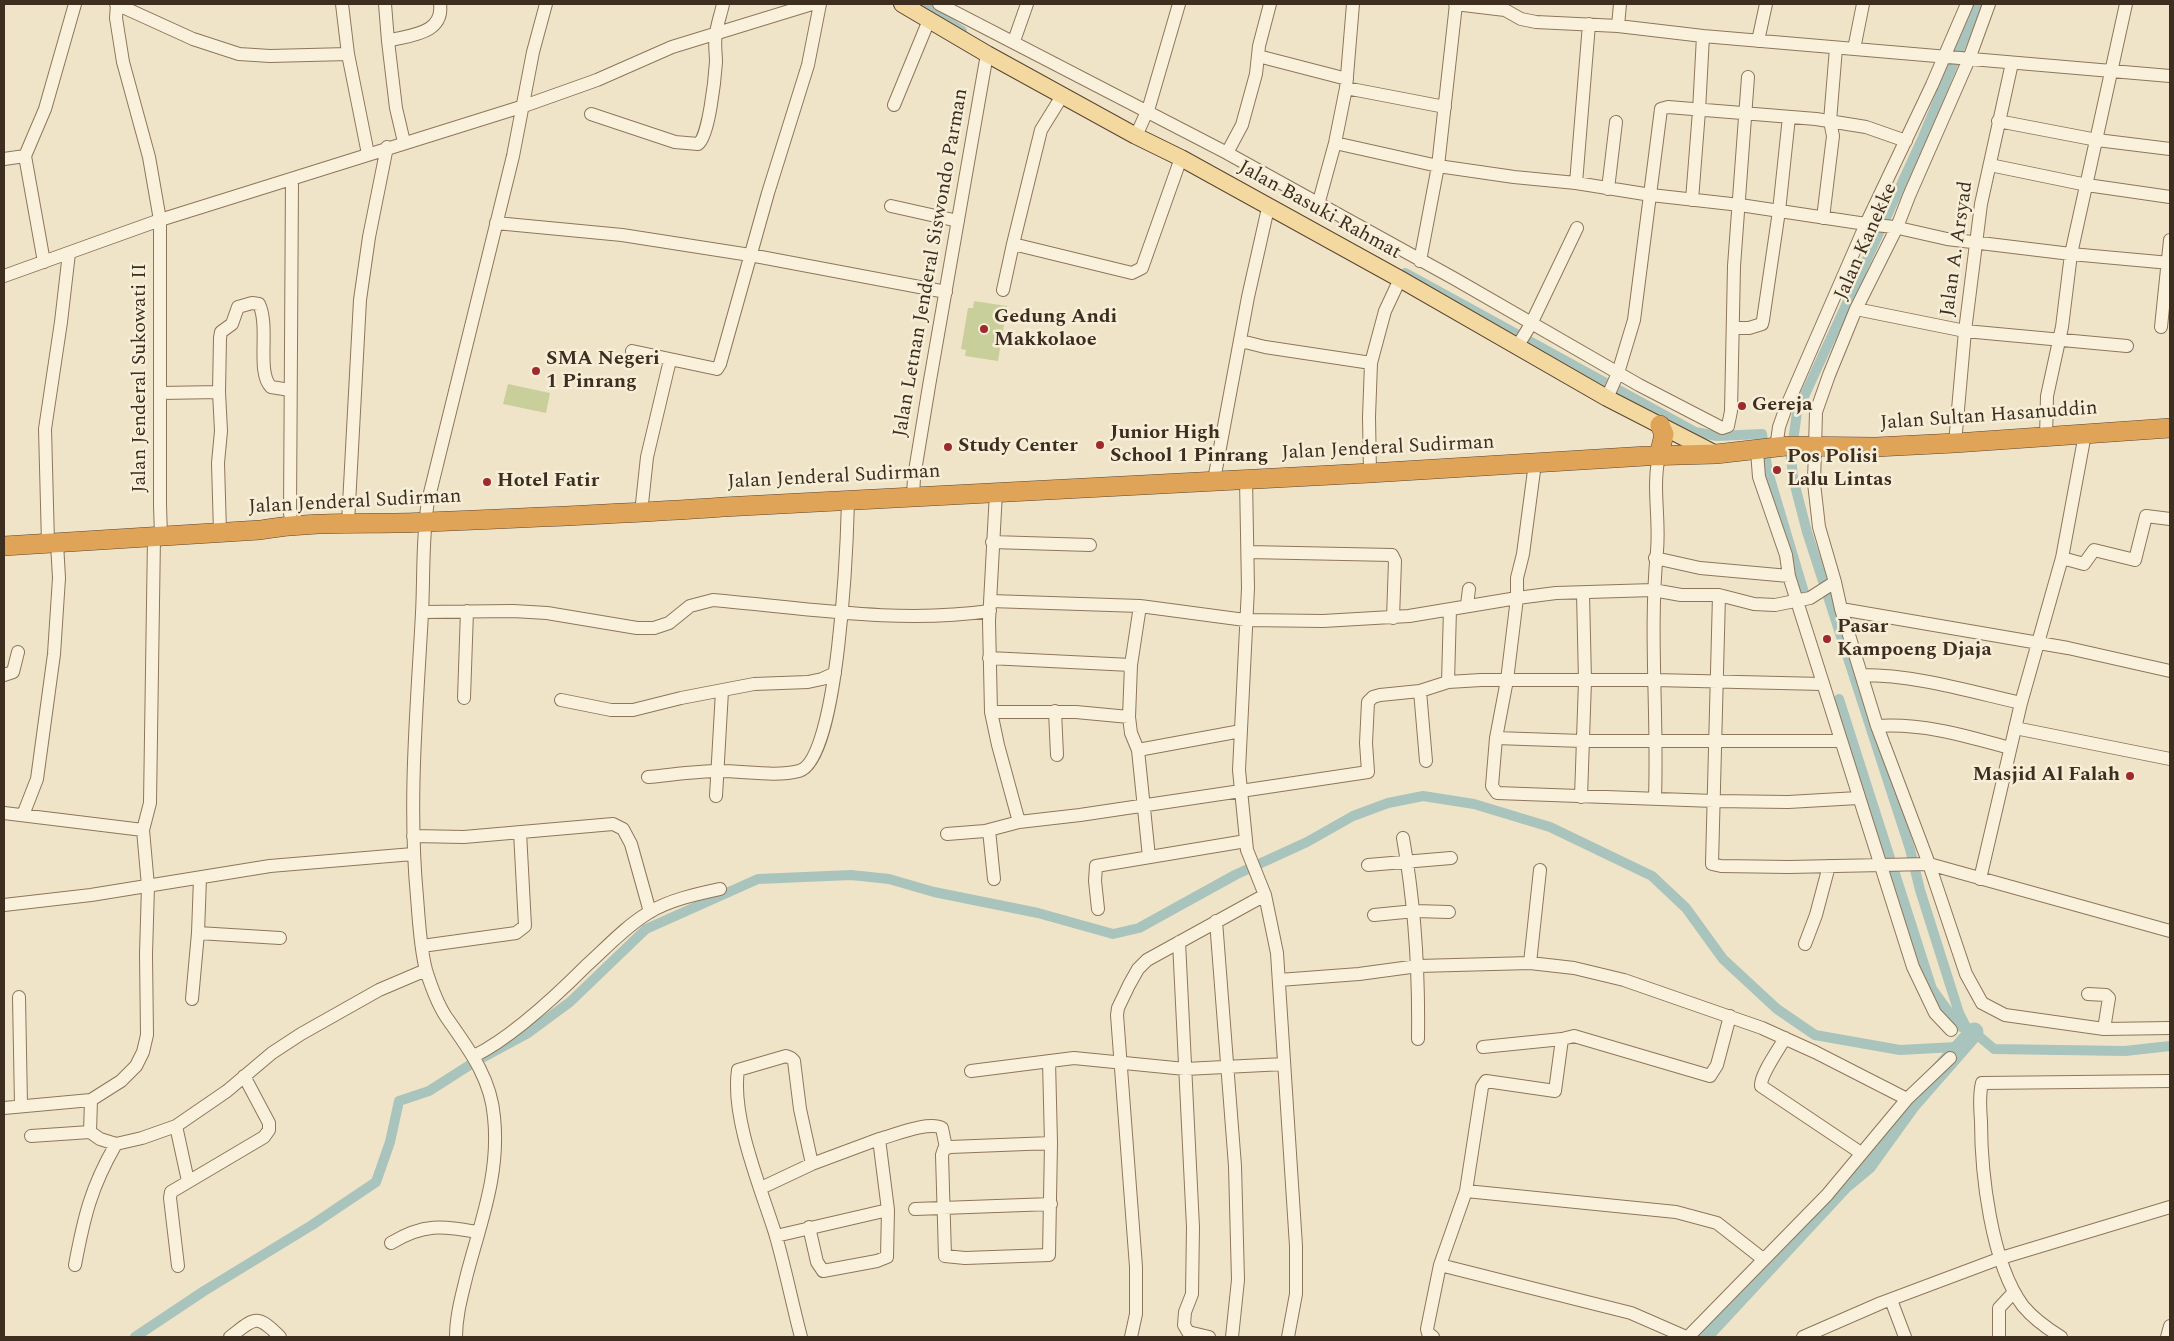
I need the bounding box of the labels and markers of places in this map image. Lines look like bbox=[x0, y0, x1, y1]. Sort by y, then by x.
place label: Gedung Andi Makkolaoe bbox=[994, 306, 1117, 353]
marker: Gedung Andi Makkolaoe bbox=[978, 323, 990, 335]
place label: SMA Negeri 1 Pinrang bbox=[546, 348, 660, 395]
marker: SMA Negeri 1 Pinrang bbox=[530, 365, 542, 377]
place label: Gereja bbox=[1752, 394, 1813, 418]
marker: Gereja bbox=[1736, 400, 1748, 412]
place label: Junior High School 1 Pinrang bbox=[1110, 422, 1268, 469]
place label: Study Center bbox=[958, 435, 1078, 459]
marker: Junior High School 1 Pinrang bbox=[1094, 439, 1106, 451]
marker: Study Center bbox=[942, 441, 954, 453]
place label: Pos Polisi Lalu Lintas bbox=[1787, 446, 1892, 493]
marker: Pos Polisi Lalu Lintas bbox=[1771, 464, 1783, 476]
place label: Hotel Fatir bbox=[497, 470, 599, 494]
marker: Hotel Fatir bbox=[481, 476, 493, 488]
place label: Pasar Kampoeng Djaja bbox=[1837, 616, 1992, 663]
marker: Pasar Kampoeng Djaja bbox=[1821, 633, 1833, 645]
place label: Masjid Al Falah bbox=[1972, 764, 2120, 788]
marker: Masjid Al Falah bbox=[2124, 770, 2136, 782]

